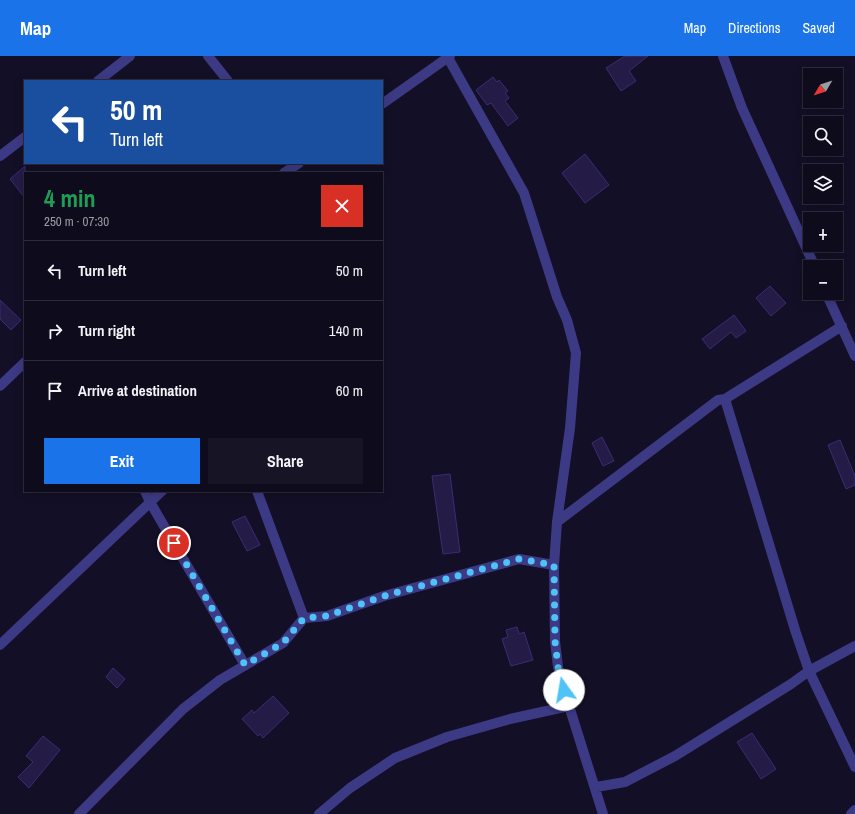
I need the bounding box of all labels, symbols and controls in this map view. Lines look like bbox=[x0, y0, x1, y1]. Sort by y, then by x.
text: Map bbox=[20, 15, 51, 41]
text: Map bbox=[684, 19, 706, 37]
text: Directions bbox=[728, 19, 780, 37]
text: Saved bbox=[802, 19, 835, 37]
north arrow bbox=[803, 68, 843, 108]
map controls bbox=[803, 68, 843, 300]
text: 50 m bbox=[110, 91, 162, 129]
icon: left bbox=[44, 96, 96, 148]
button: search bbox=[803, 116, 843, 156]
text: Turn left bbox=[110, 127, 163, 152]
button: layers bbox=[803, 164, 843, 204]
text: 4 min bbox=[44, 182, 95, 214]
button: close bbox=[321, 185, 363, 227]
button: + bbox=[803, 212, 843, 252]
text: 250 m · 07:30 bbox=[44, 213, 109, 230]
icon: left bbox=[44, 260, 66, 282]
text: Turn left bbox=[78, 260, 126, 281]
text: 50 m bbox=[336, 260, 363, 281]
button: − bbox=[803, 260, 843, 300]
icon: right bbox=[44, 320, 66, 342]
text: Turn right bbox=[78, 320, 135, 341]
text: 140 m bbox=[329, 320, 363, 341]
icon: arrive bbox=[44, 380, 66, 402]
text: Arrive at destination bbox=[78, 380, 197, 401]
text: 60 m bbox=[336, 380, 363, 401]
button: Exit bbox=[44, 438, 200, 484]
button: Share bbox=[208, 438, 363, 484]
pin bbox=[157, 526, 191, 560]
icon: arrive bbox=[163, 532, 185, 554]
position arrow bbox=[543, 669, 585, 711]

